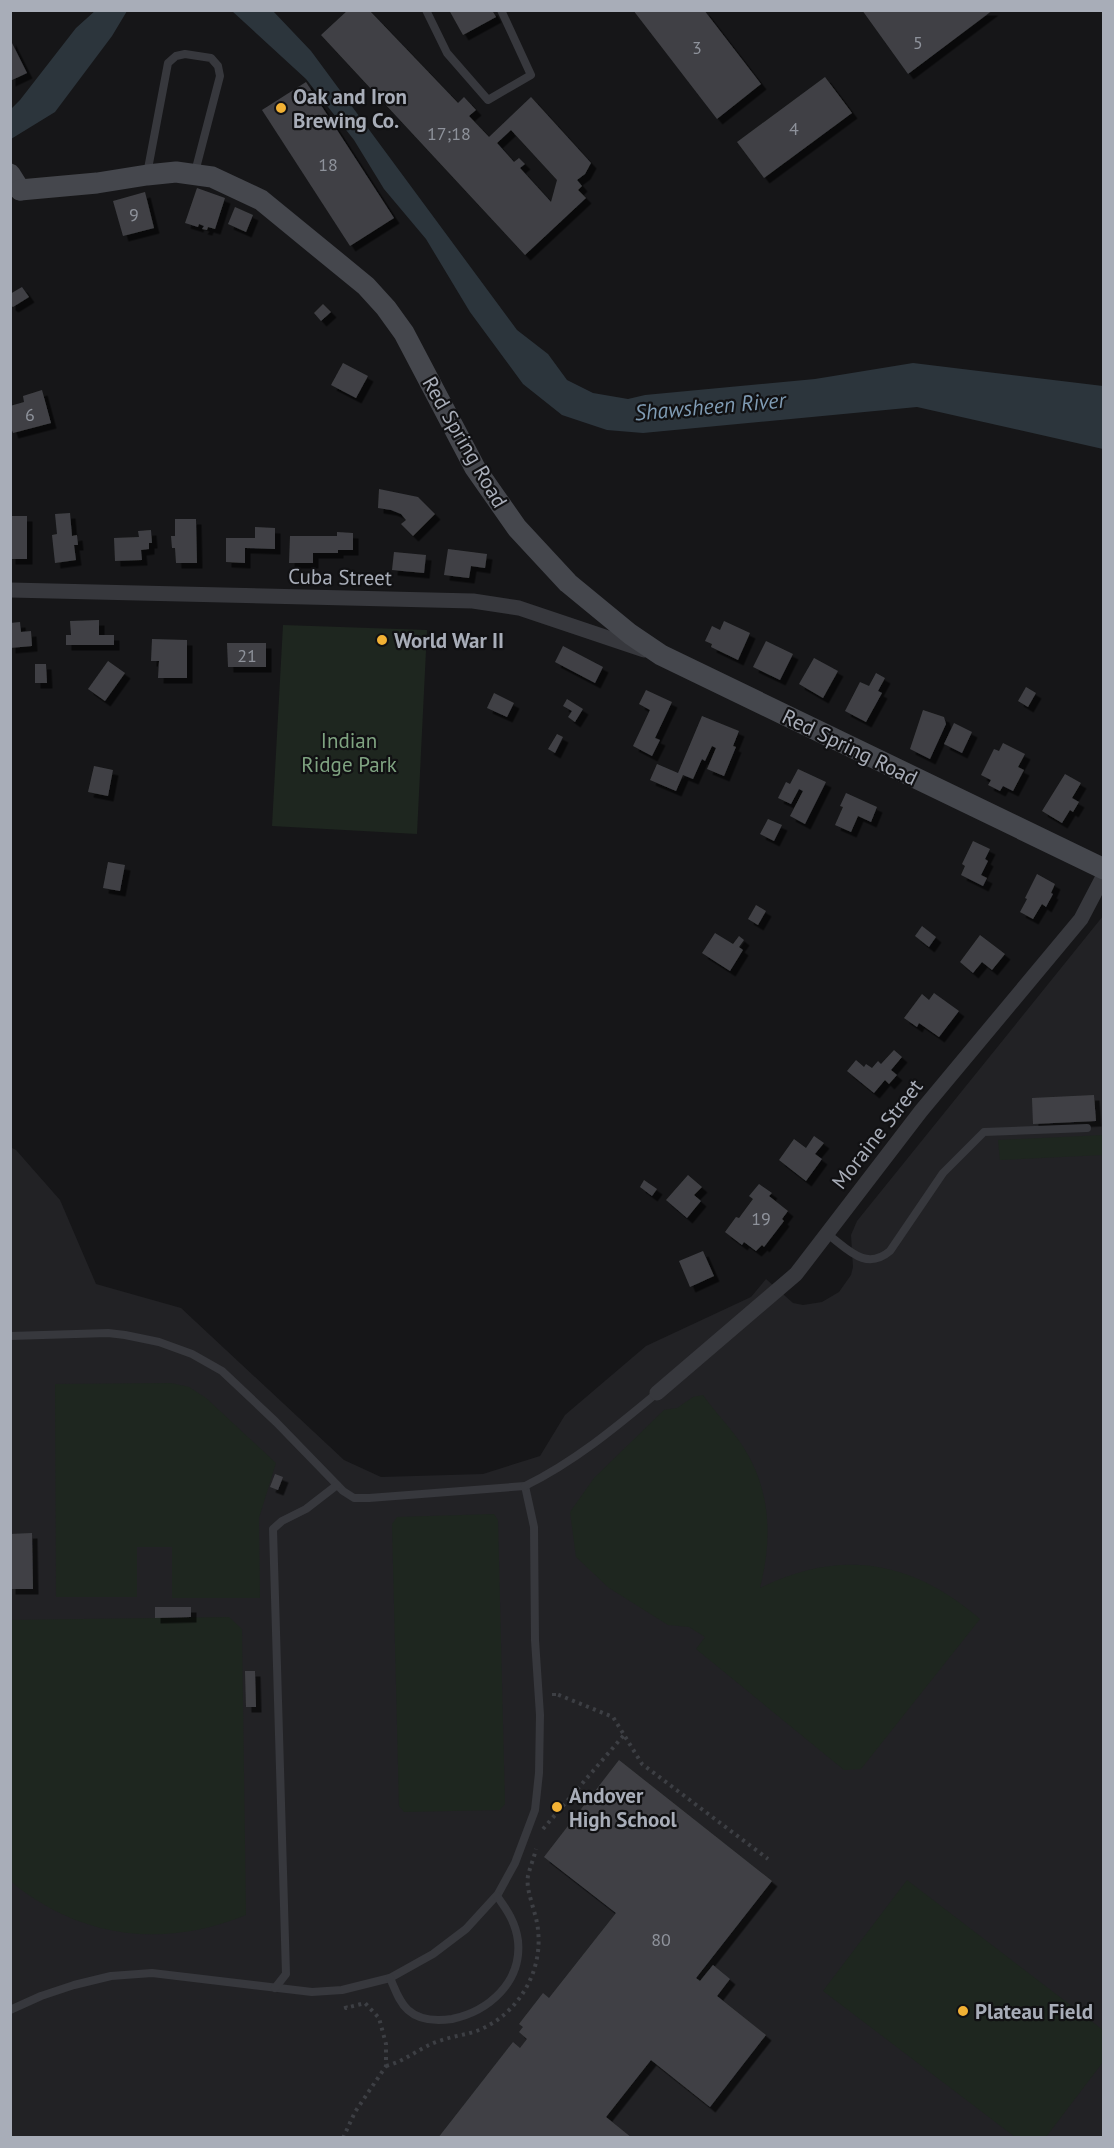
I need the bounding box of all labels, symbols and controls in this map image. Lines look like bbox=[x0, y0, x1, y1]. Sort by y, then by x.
house number: 5 bbox=[913, 31, 923, 54]
house number: 3 bbox=[692, 36, 702, 59]
place label: Oak and Iron Brewing Co. bbox=[293, 83, 407, 134]
marker: Oak and Iron Brewing Co. bbox=[274, 101, 288, 115]
house number: 4 bbox=[789, 117, 799, 140]
house number: 17;18 bbox=[427, 122, 471, 145]
house number: 18 bbox=[318, 153, 338, 176]
house number: 9 bbox=[129, 203, 139, 226]
street label: Red Spring Road bbox=[417, 372, 513, 512]
water label: Shawsheen River bbox=[633, 385, 788, 427]
house number: 6 bbox=[25, 403, 35, 426]
street label: Cuba Street bbox=[288, 563, 392, 591]
place label: World War II bbox=[394, 627, 504, 654]
marker: World War II bbox=[375, 633, 389, 647]
house number: 21 bbox=[237, 644, 257, 667]
street label: Red Spring Road bbox=[778, 703, 922, 791]
park label: Indian Ridge Park bbox=[301, 727, 397, 778]
street label: Moraine Street bbox=[826, 1074, 928, 1194]
house number: 19 bbox=[751, 1207, 771, 1230]
place label: Andover High School bbox=[569, 1782, 678, 1833]
marker: Andover High School bbox=[550, 1800, 564, 1814]
house number: 80 bbox=[651, 1928, 671, 1951]
place label: Plateau Field bbox=[975, 1998, 1093, 2025]
marker: Plateau Field bbox=[956, 2004, 970, 2018]

